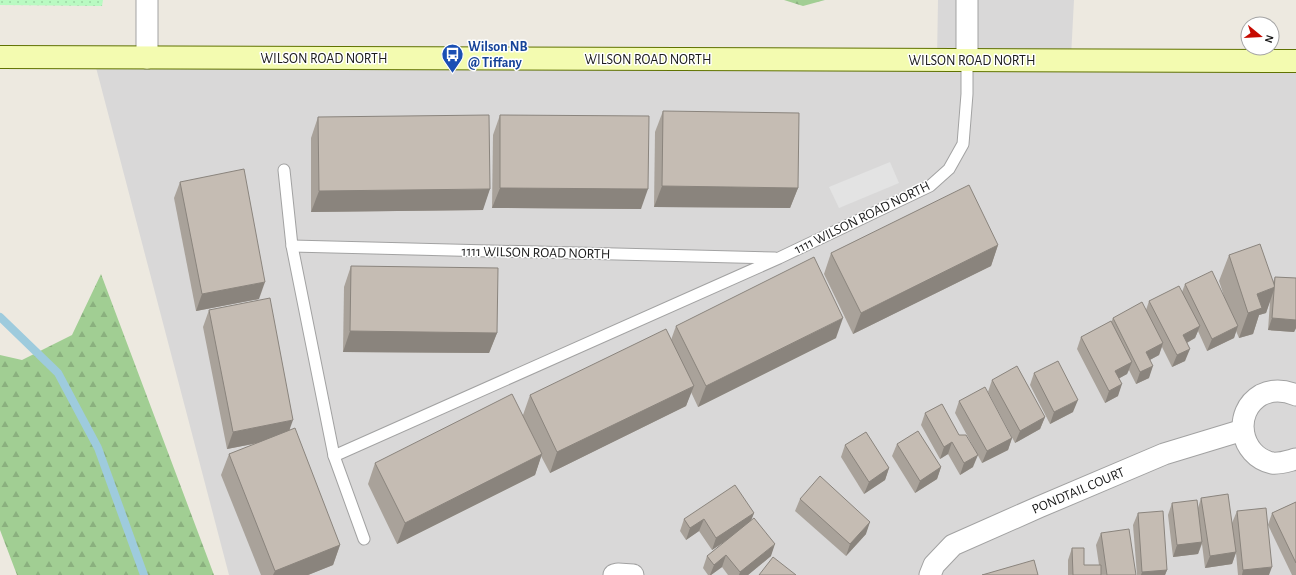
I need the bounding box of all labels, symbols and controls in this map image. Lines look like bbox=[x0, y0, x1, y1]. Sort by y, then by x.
north arrow bbox=[1240, 16, 1280, 56]
text: N bbox=[1263, 34, 1275, 44]
place label: Wilson NB @ Tiffany bbox=[468, 40, 528, 70]
bus stop icon: Wilson NB @ Tiffany bbox=[439, 41, 465, 74]
street label: WILSON ROAD NORTH bbox=[260, 52, 388, 66]
street label: WILSON ROAD NORTH bbox=[584, 53, 712, 67]
street label: WILSON ROAD NORTH bbox=[908, 54, 1036, 68]
street label: 1111 WILSON ROAD NORTH bbox=[793, 179, 932, 257]
street label: 1111 WILSON ROAD NORTH bbox=[462, 245, 610, 261]
street label: PONDTAIL COURT bbox=[1030, 465, 1127, 517]

